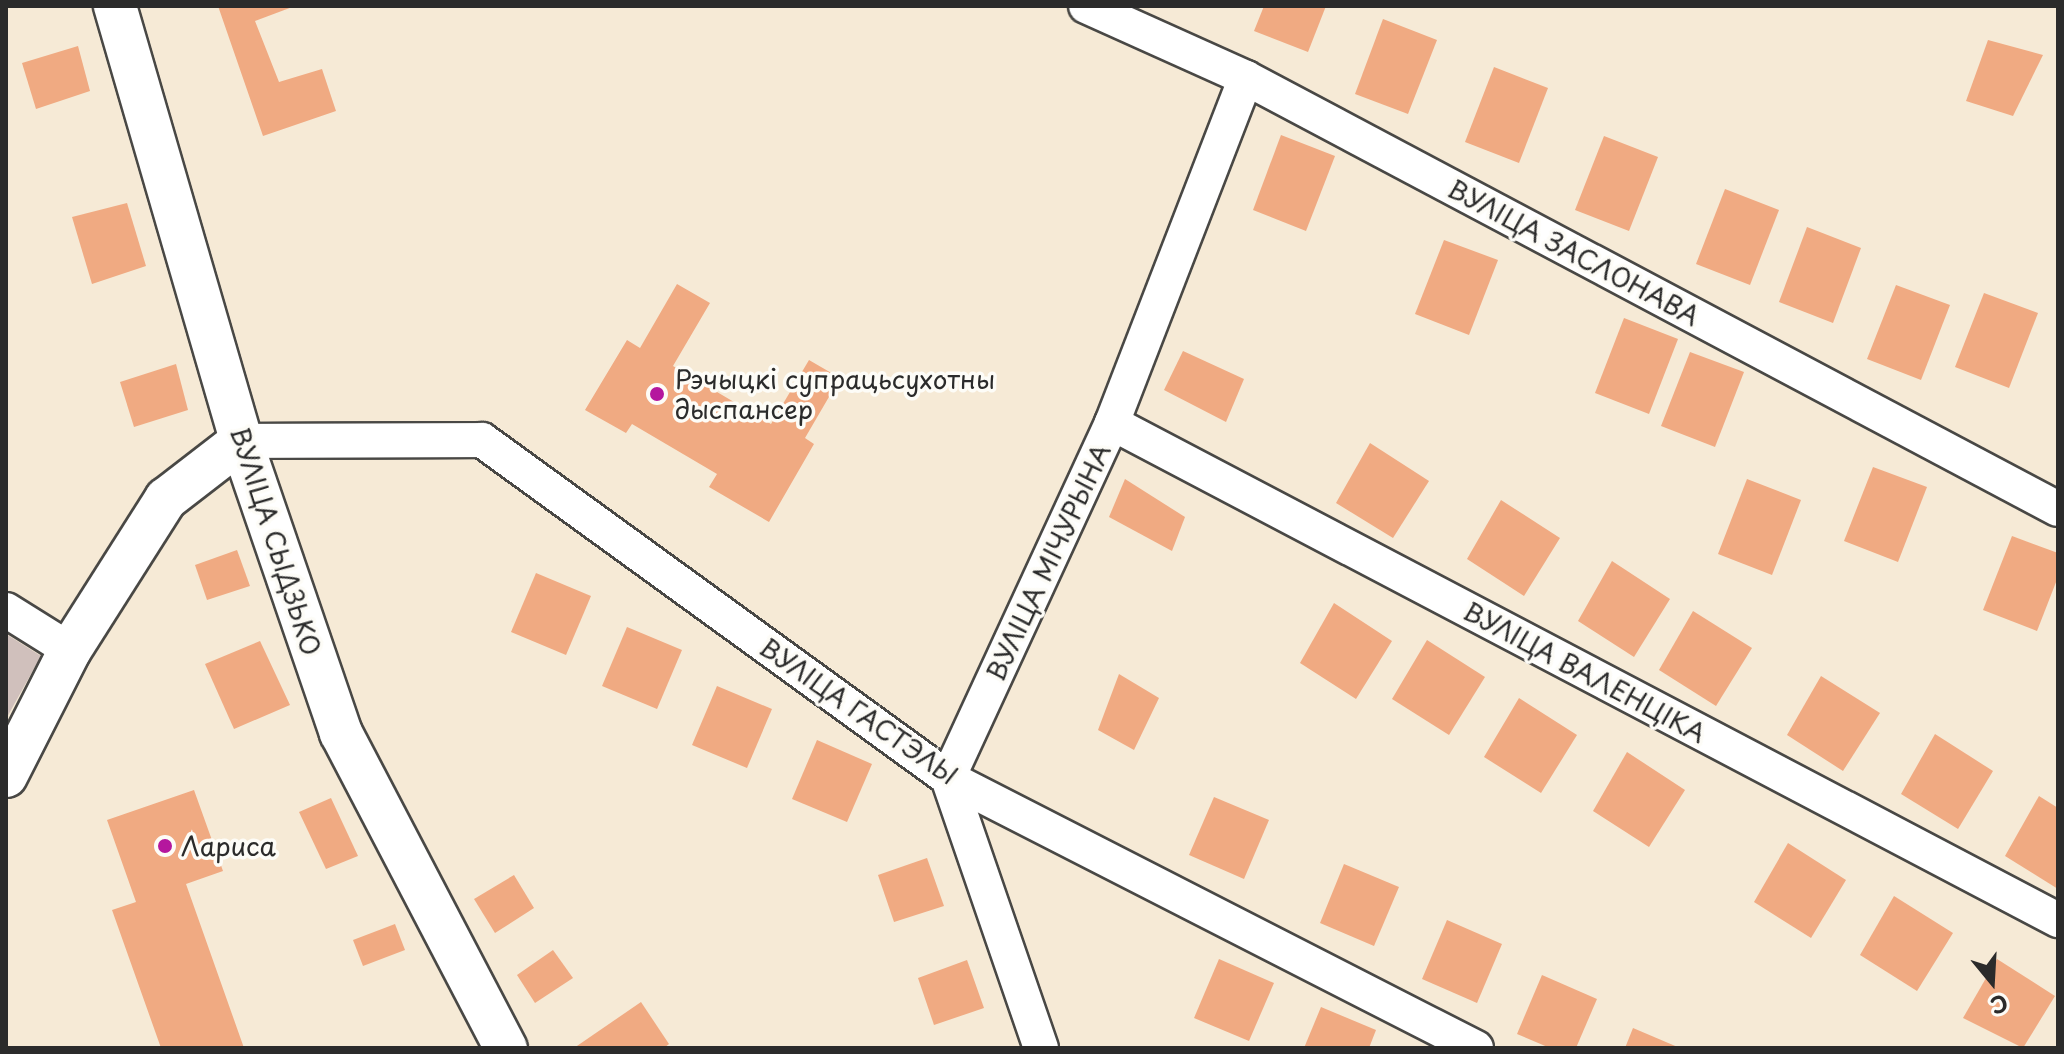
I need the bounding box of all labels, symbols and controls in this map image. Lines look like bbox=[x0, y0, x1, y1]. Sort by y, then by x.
street label: ВУЛІЦА ЗАСЛОНАВА bbox=[1443, 173, 1705, 331]
place label: Рэчыцкі супрацьсухотны дыспансер bbox=[675, 363, 996, 424]
marker: Рэчыцкі супрацьсухотны дыспансер bbox=[646, 383, 668, 405]
street label: ВУЛІЦА СЫДЗЬКО bbox=[224, 422, 328, 660]
street label: ВУЛІЦА МІЧУРЫНА bbox=[979, 439, 1117, 685]
street label: ВУЛІЦА ВАЛЕНЦІКА bbox=[1458, 594, 1712, 750]
street label: ВУЛІЦА ГАСТЭЛЫ bbox=[753, 631, 965, 791]
place label: Лариса bbox=[181, 830, 276, 862]
marker: Лариса bbox=[156, 837, 174, 855]
north arrow bbox=[1952, 942, 2032, 1022]
text: С bbox=[1987, 987, 2013, 1024]

